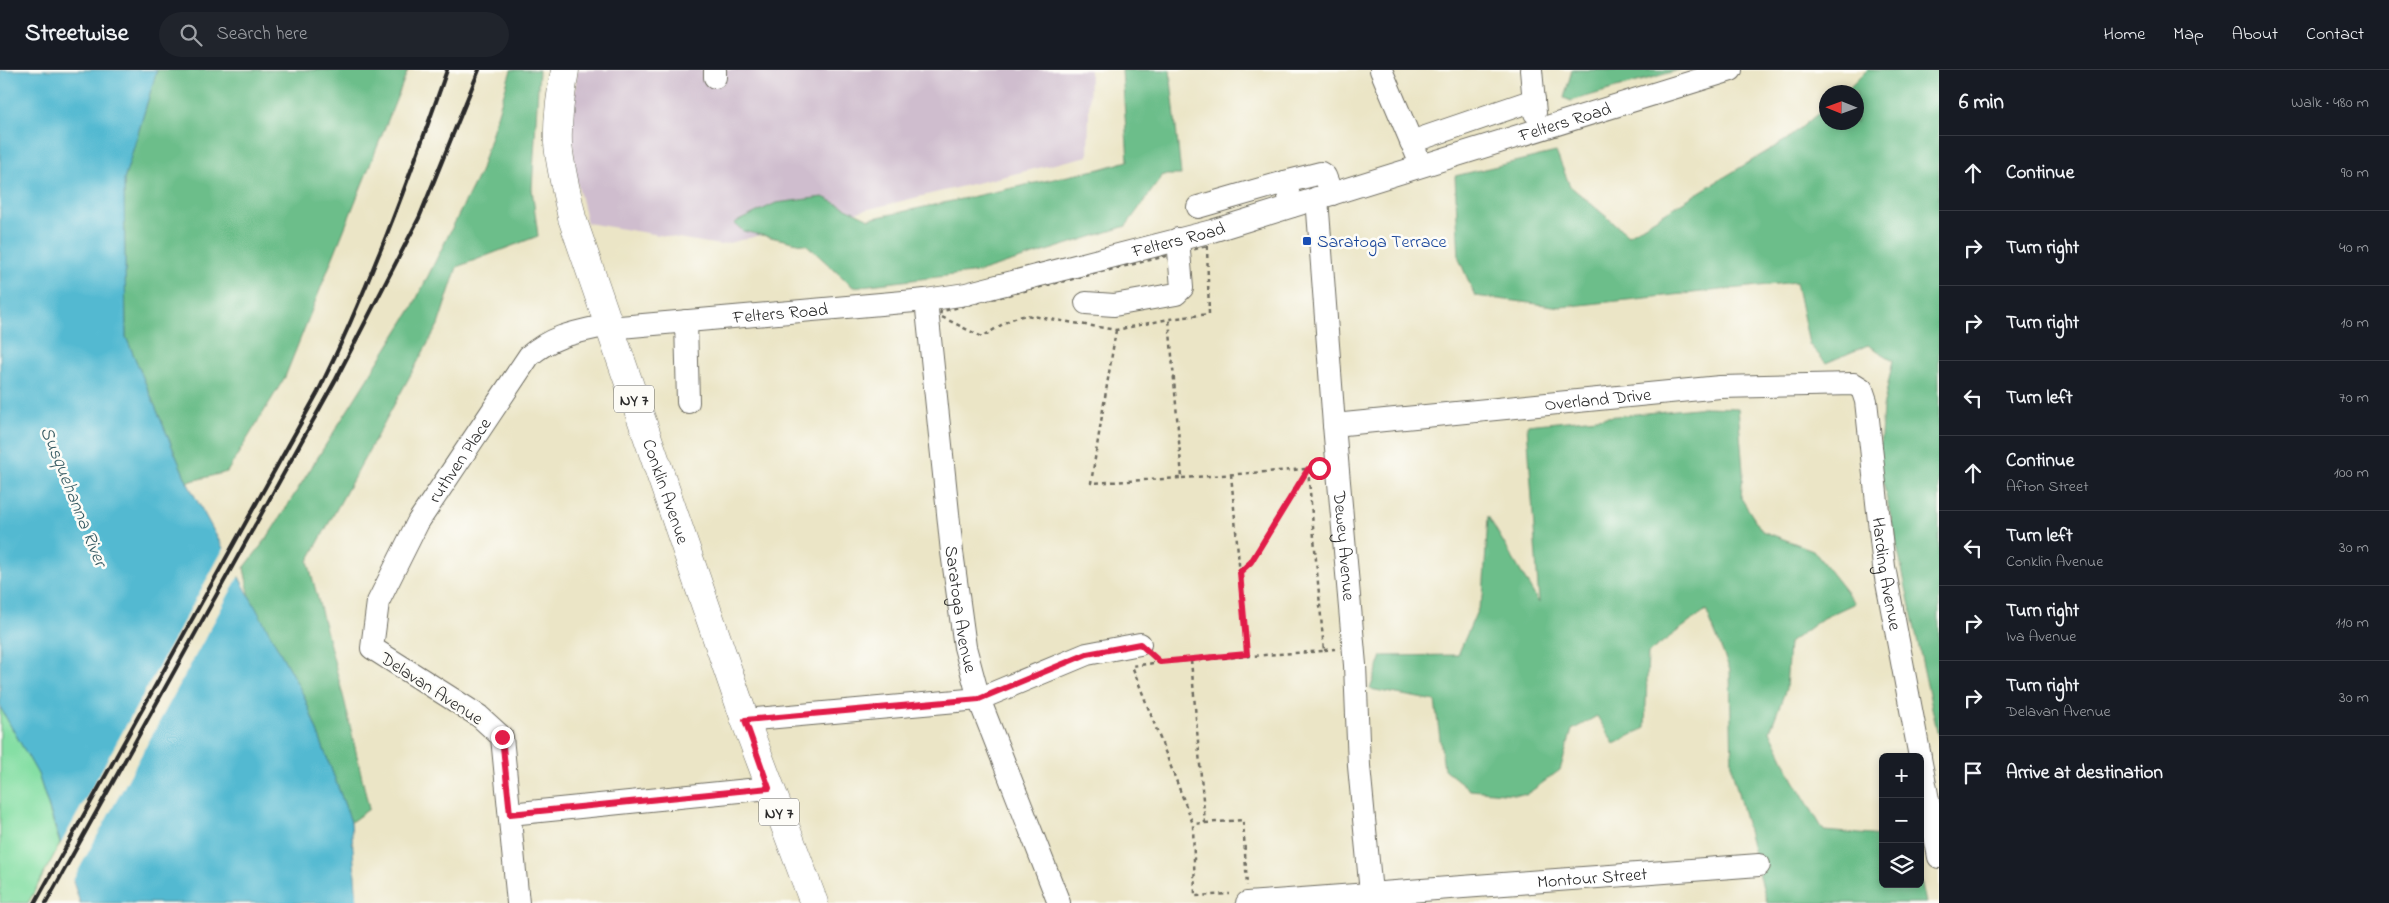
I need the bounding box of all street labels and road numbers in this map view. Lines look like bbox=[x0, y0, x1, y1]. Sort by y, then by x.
street label: Felters Road bbox=[1515, 97, 1615, 150]
street label: Felters Road bbox=[1129, 217, 1229, 266]
street label: Felters Road bbox=[731, 298, 829, 332]
street label: Overland Drive bbox=[1543, 383, 1653, 419]
road number: NY 7 bbox=[614, 386, 654, 412]
street label: ruthven Place bbox=[423, 413, 500, 509]
street label: Conklin Avenue bbox=[634, 436, 695, 549]
street label: Dewey Avenue bbox=[1325, 489, 1360, 603]
street label: Harding Avenue bbox=[1864, 516, 1907, 634]
street label: Saratoga Avenue bbox=[936, 544, 983, 677]
street label: Delavan Avenue bbox=[374, 646, 488, 733]
road number: NY 7 bbox=[759, 799, 799, 826]
street label: Montour Street bbox=[1536, 862, 1648, 896]

